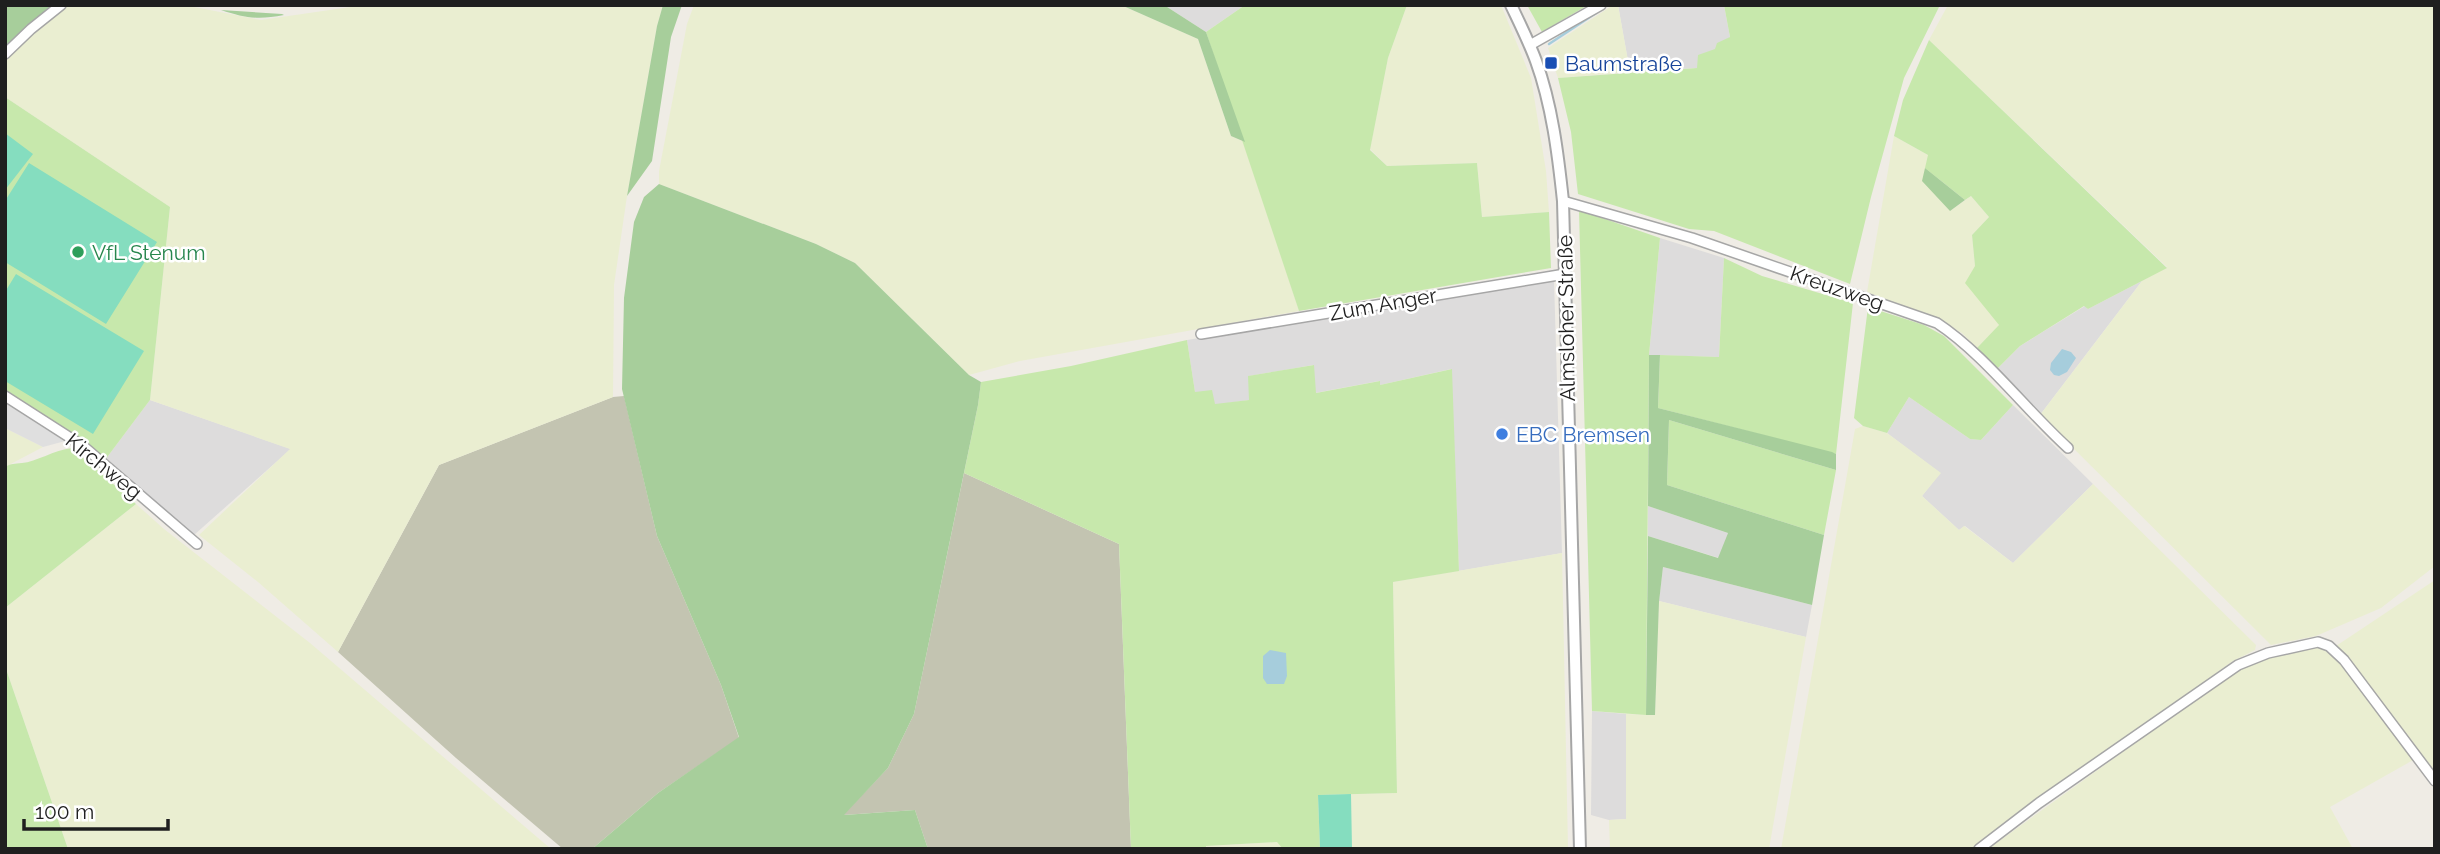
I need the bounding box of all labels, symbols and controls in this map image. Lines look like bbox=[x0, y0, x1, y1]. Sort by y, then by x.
place label: Baumstraße bbox=[1565, 51, 1682, 76]
marker: Baumstraße bbox=[1543, 55, 1559, 71]
street label: Almsloher Straße bbox=[1552, 234, 1580, 402]
place label: VfL Stenum bbox=[92, 240, 206, 265]
marker: VfL Stenum bbox=[70, 244, 86, 260]
street label: Kreuzweg bbox=[1787, 260, 1887, 316]
street label: Zum Anger bbox=[1327, 282, 1439, 326]
place label: EBC Bremsen bbox=[1516, 422, 1650, 447]
marker: EBC Bremsen bbox=[1494, 426, 1510, 442]
street label: Kirchweg bbox=[61, 428, 147, 504]
scale bar bbox=[24, 788, 168, 832]
text: 100 m bbox=[35, 799, 94, 824]

